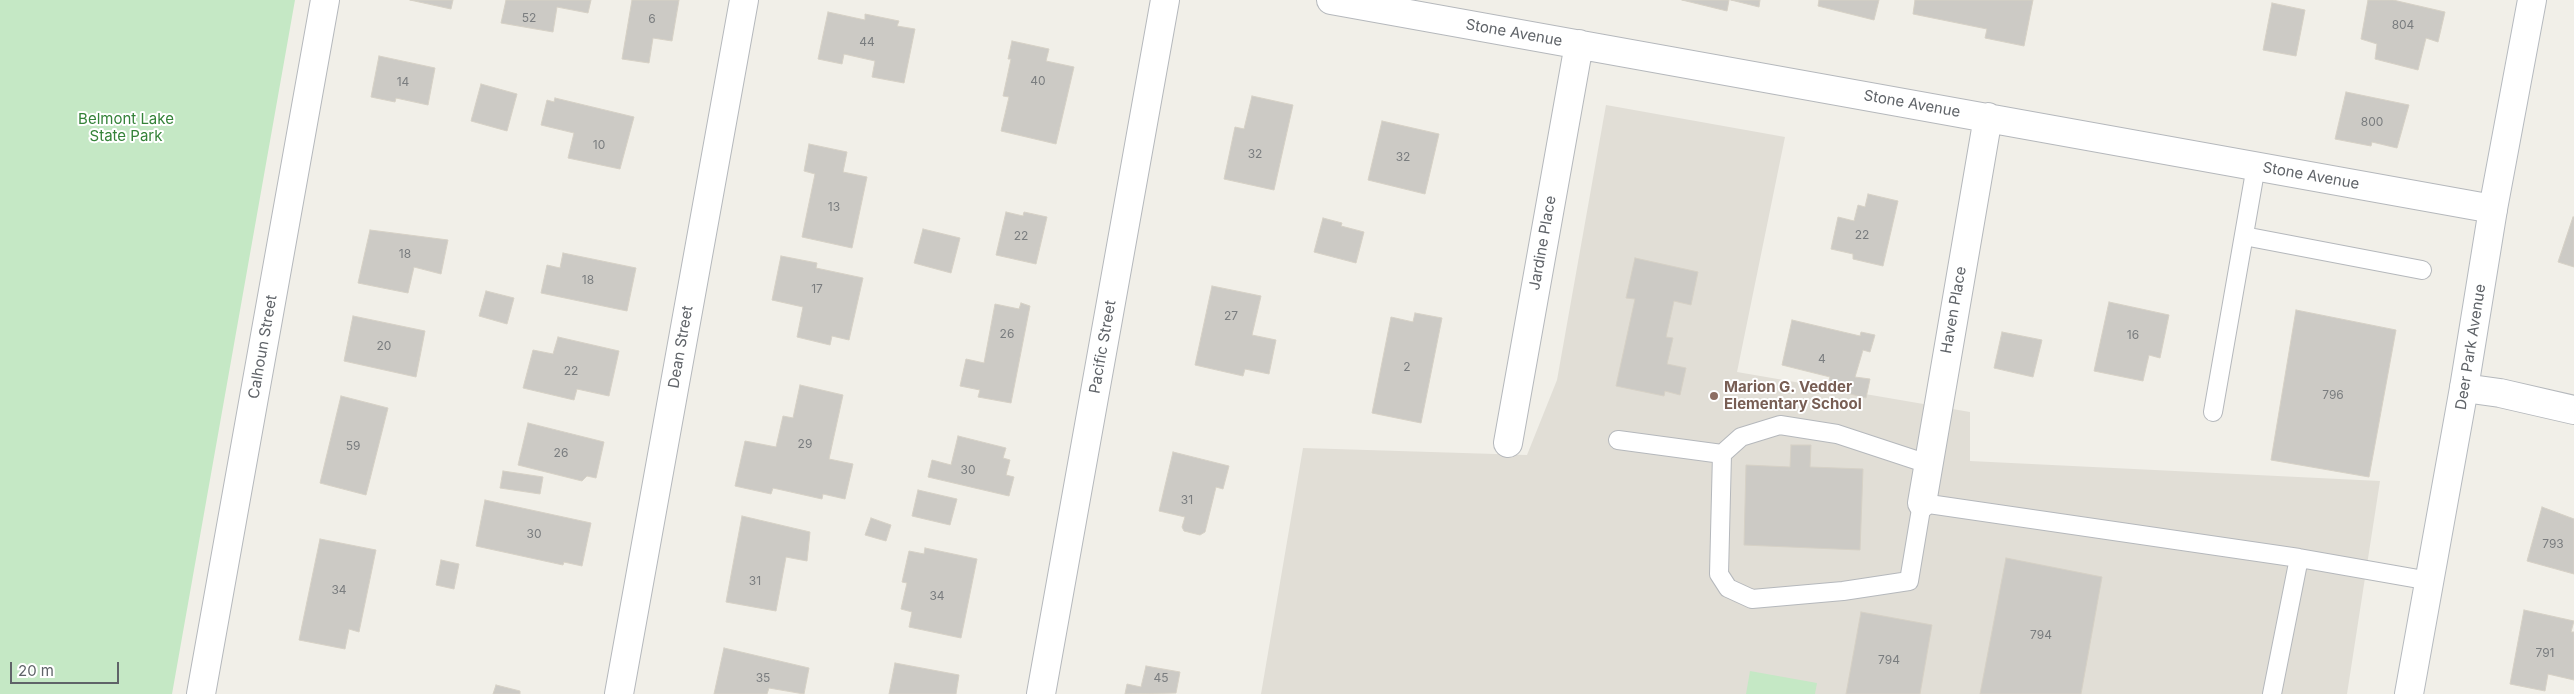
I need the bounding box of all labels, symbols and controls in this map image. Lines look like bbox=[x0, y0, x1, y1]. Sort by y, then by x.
house number: 52 bbox=[522, 11, 536, 25]
house number: 6 bbox=[648, 12, 656, 26]
street label: Stone Avenue bbox=[1464, 16, 1564, 50]
house number: 804 bbox=[2392, 18, 2414, 32]
house number: 44 bbox=[859, 35, 875, 49]
house number: 40 bbox=[1030, 74, 1046, 88]
house number: 14 bbox=[397, 75, 409, 89]
street label: Stone Avenue bbox=[1862, 87, 1962, 121]
park label: Belmont Lake State Park bbox=[78, 110, 174, 145]
house number: 800 bbox=[2361, 115, 2383, 129]
house number: 10 bbox=[593, 138, 605, 152]
house number: 32 bbox=[1248, 147, 1262, 161]
house number: 32 bbox=[1396, 150, 1410, 164]
street label: Stone Avenue bbox=[2261, 159, 2361, 193]
street label: Jardine Place bbox=[1526, 194, 1560, 292]
house number: 13 bbox=[828, 200, 840, 214]
house number: 22 bbox=[1855, 228, 1869, 242]
house number: 22 bbox=[1014, 229, 1028, 243]
house number: 18 bbox=[399, 247, 411, 261]
street label: Haven Place bbox=[1937, 265, 1971, 355]
house number: 18 bbox=[582, 273, 594, 287]
house number: 17 bbox=[811, 282, 823, 296]
street label: Deer Park Avenue bbox=[2452, 283, 2490, 411]
street label: Calhoun Street bbox=[245, 294, 281, 400]
street label: Pacific Street bbox=[1086, 299, 1120, 395]
street label: Dean Street bbox=[665, 304, 697, 390]
house number: 27 bbox=[1224, 309, 1238, 323]
house number: 26 bbox=[1000, 327, 1014, 341]
house number: 16 bbox=[2127, 328, 2139, 342]
house number: 20 bbox=[377, 339, 391, 353]
house number: 4 bbox=[1818, 352, 1826, 366]
house number: 2 bbox=[1403, 360, 1411, 374]
house number: 22 bbox=[564, 364, 578, 378]
place label: Marion G. Vedder Elementary School bbox=[1724, 378, 1862, 413]
house number: 796 bbox=[2322, 388, 2344, 402]
marker: Marion G. Vedder Elementary School bbox=[1708, 390, 1720, 402]
house number: 29 bbox=[798, 437, 812, 451]
house number: 59 bbox=[346, 439, 360, 453]
house number: 26 bbox=[554, 446, 568, 460]
house number: 30 bbox=[961, 463, 975, 477]
house number: 31 bbox=[1181, 493, 1193, 507]
house number: 30 bbox=[527, 527, 541, 541]
house number: 793 bbox=[2542, 537, 2564, 551]
house number: 31 bbox=[749, 574, 761, 588]
house number: 34 bbox=[331, 583, 347, 597]
house number: 34 bbox=[929, 589, 945, 603]
house number: 794 bbox=[2030, 628, 2052, 642]
house number: 791 bbox=[2536, 646, 2554, 660]
scale bar bbox=[12, 652, 121, 684]
house number: 794 bbox=[1878, 653, 1900, 667]
text: 20 m bbox=[18, 661, 54, 680]
house number: 35 bbox=[756, 671, 770, 685]
house number: 45 bbox=[1153, 671, 1169, 685]

